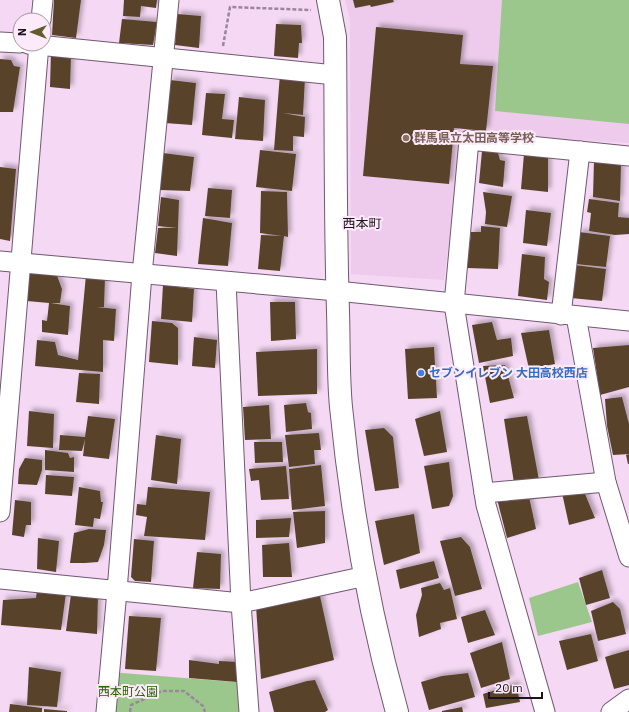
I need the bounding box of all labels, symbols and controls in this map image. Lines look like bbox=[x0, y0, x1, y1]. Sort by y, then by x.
north arrow bbox=[12, 12, 52, 52]
text: N bbox=[15, 28, 29, 36]
place label: 群馬県立太田高等学校 bbox=[414, 130, 534, 145]
marker: 群馬県立太田高等学校 bbox=[401, 133, 411, 143]
district label: 西本町 bbox=[342, 215, 382, 232]
place label: セブンイレブン 大田高校西店 bbox=[429, 365, 588, 380]
marker: セブンイレブン 大田高校西店 bbox=[416, 368, 426, 378]
scale bar bbox=[489, 674, 542, 700]
text: 20 m bbox=[495, 680, 523, 695]
park label: 西本町公園 bbox=[98, 684, 158, 699]

